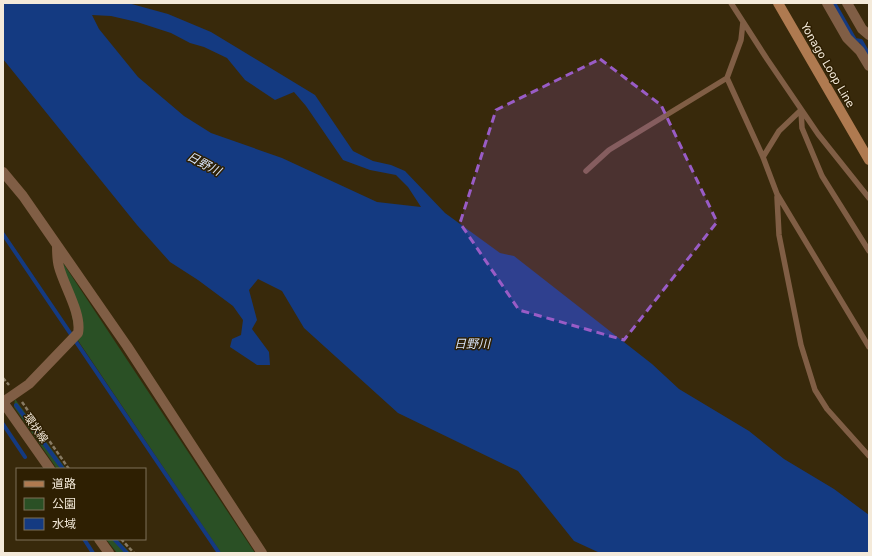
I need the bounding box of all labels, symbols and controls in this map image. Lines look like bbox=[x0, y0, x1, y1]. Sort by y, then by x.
street label: Yonago Loop Line bbox=[798, 20, 857, 110]
water label: 日野川 bbox=[185, 149, 225, 180]
water label: 日野川 bbox=[454, 337, 492, 351]
street label: 環状線 bbox=[21, 411, 50, 446]
legend bbox=[16, 468, 146, 540]
text: 道路 bbox=[52, 477, 76, 491]
text: 公園 bbox=[52, 497, 76, 511]
text: 水域 bbox=[52, 517, 76, 531]

